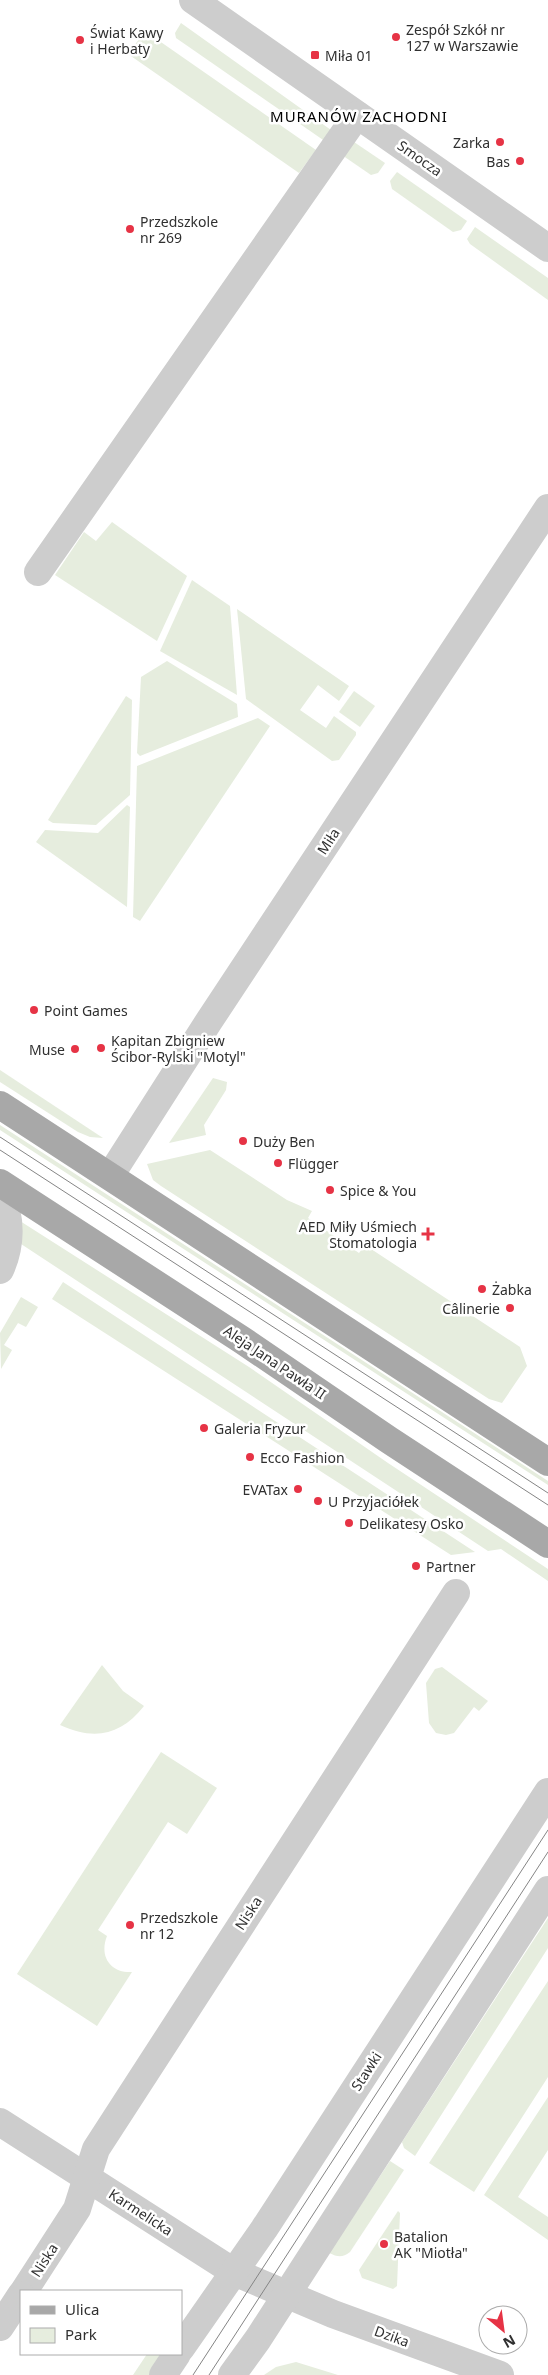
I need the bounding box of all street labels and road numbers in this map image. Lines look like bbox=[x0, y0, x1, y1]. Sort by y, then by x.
street label: Smocza bbox=[394, 136, 446, 180]
street label: Miła bbox=[312, 824, 344, 858]
street label: Aleja Jana Pawła II bbox=[220, 1321, 330, 1403]
street label: Niska bbox=[230, 1893, 266, 1933]
street label: Stawki bbox=[346, 2048, 386, 2094]
street label: Karmelicka bbox=[105, 2184, 177, 2240]
street label: Niska bbox=[26, 2240, 62, 2280]
street label: Dzika bbox=[372, 2321, 412, 2351]

